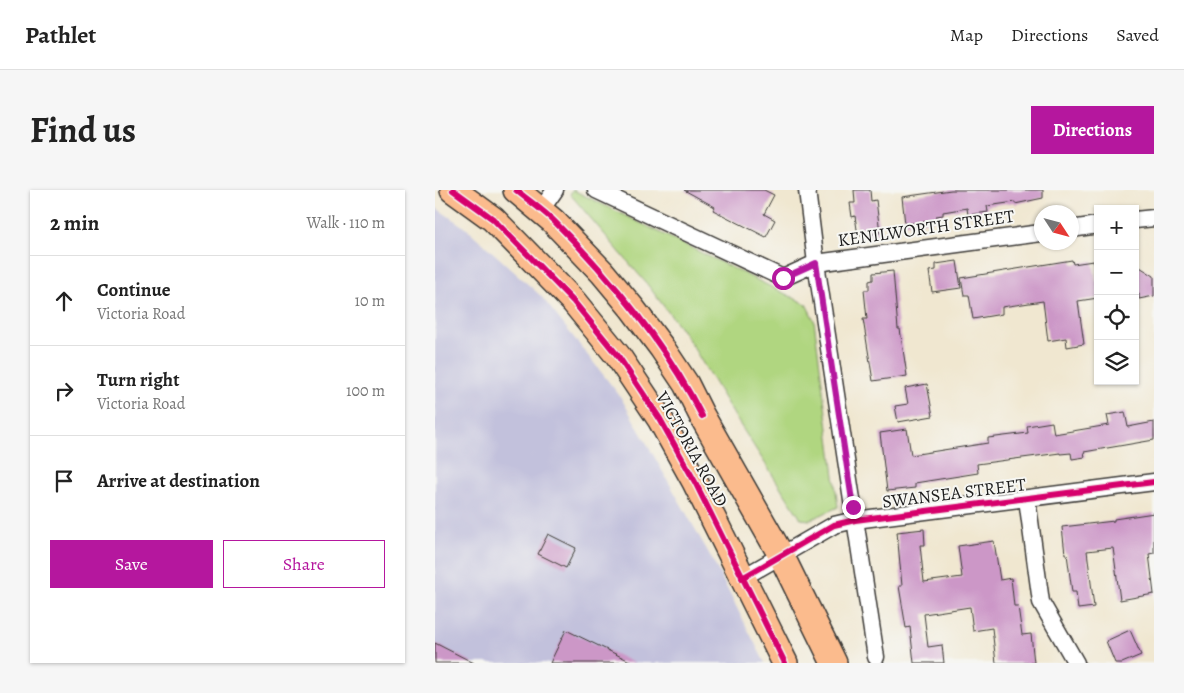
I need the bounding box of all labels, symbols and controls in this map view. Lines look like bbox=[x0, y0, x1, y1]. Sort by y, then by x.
text: Pathlet bbox=[25, 19, 96, 51]
text: Map bbox=[950, 23, 983, 47]
text: Directions bbox=[1011, 23, 1088, 47]
text: Saved bbox=[1116, 23, 1159, 47]
text: Find us bbox=[30, 106, 136, 154]
button: Directions bbox=[1031, 106, 1154, 154]
street label: KENILWORTH STREET bbox=[836, 204, 1016, 252]
north arrow bbox=[1034, 205, 1079, 250]
map controls bbox=[1094, 205, 1139, 385]
button: + bbox=[1094, 205, 1139, 250]
text: 2 min bbox=[50, 209, 99, 237]
text: Walk · 110 m bbox=[307, 212, 385, 234]
button: − bbox=[1094, 250, 1139, 295]
route start bbox=[772, 267, 795, 290]
text: Continue bbox=[97, 277, 171, 303]
icon: ahead bbox=[50, 287, 78, 315]
text: 10 m bbox=[355, 290, 385, 312]
button: locate bbox=[1094, 295, 1139, 340]
text: Victoria Road bbox=[97, 303, 185, 325]
button: layers bbox=[1094, 340, 1139, 385]
text: Turn right bbox=[97, 367, 179, 393]
icon: right bbox=[50, 377, 78, 405]
text: 100 m bbox=[346, 380, 385, 402]
street label: VICTORIA ROAD bbox=[650, 386, 734, 511]
text: Victoria Road bbox=[97, 393, 185, 415]
icon: arrive bbox=[50, 467, 78, 495]
text: Arrive at destination bbox=[97, 468, 260, 494]
street label: SWANSEA STREET bbox=[881, 472, 1027, 514]
route end bbox=[842, 496, 865, 519]
button: Save bbox=[50, 540, 213, 588]
button: Share bbox=[223, 540, 385, 588]

